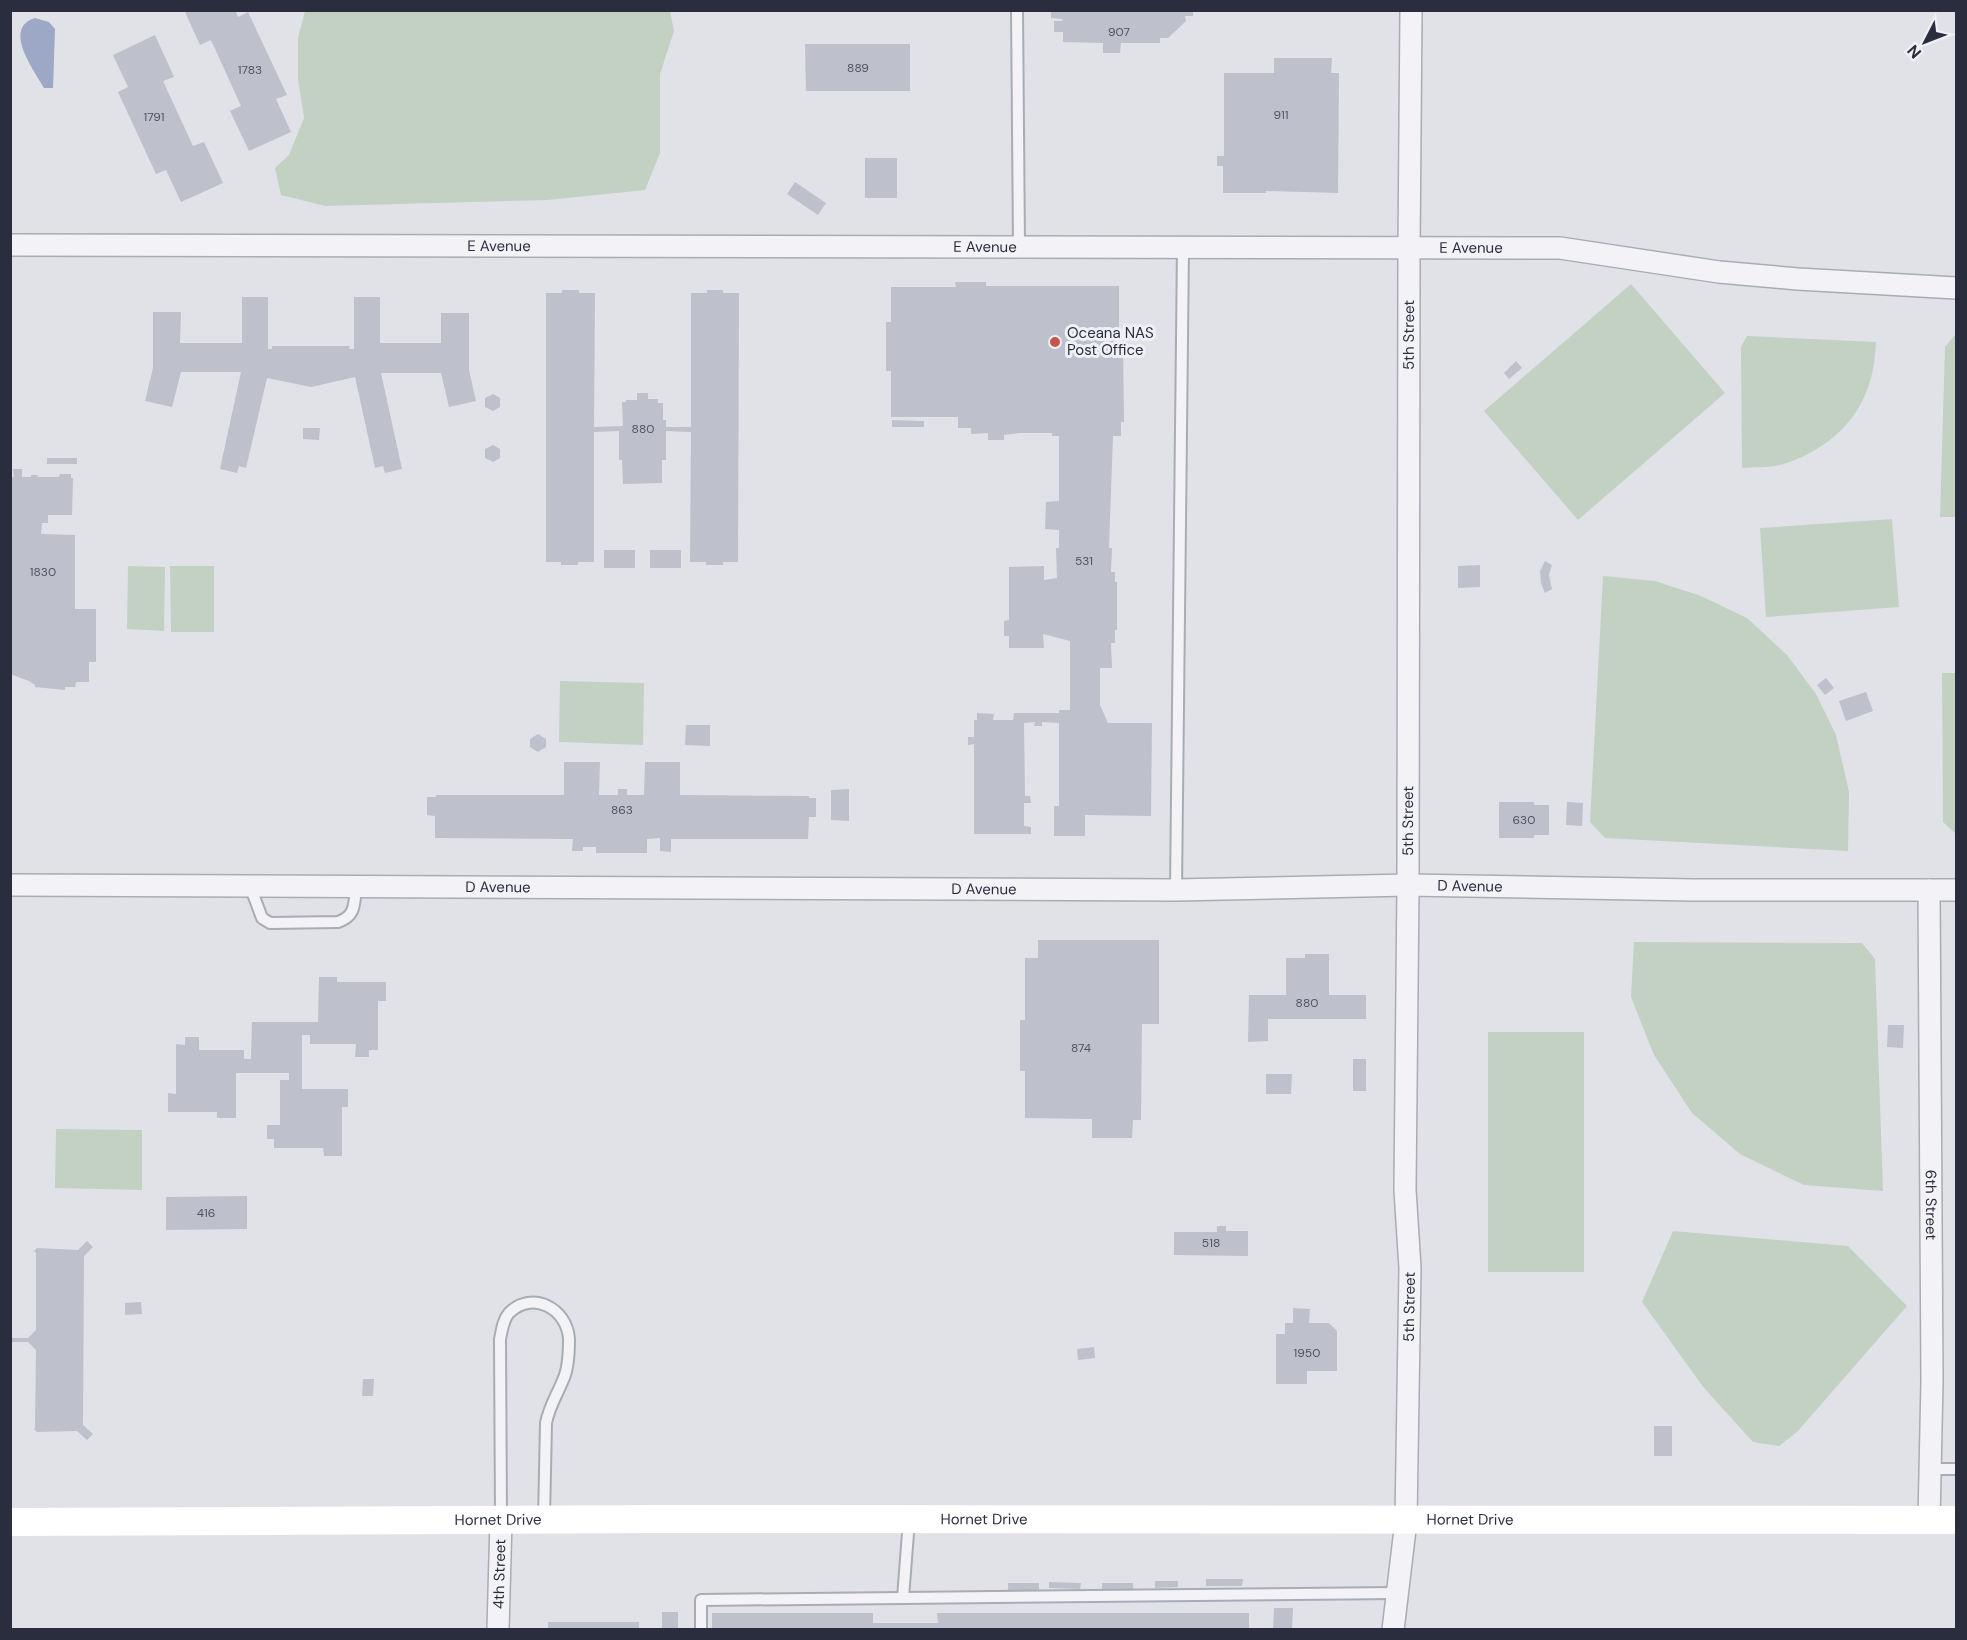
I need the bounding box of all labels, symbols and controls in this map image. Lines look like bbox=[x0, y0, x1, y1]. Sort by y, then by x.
north arrow bbox=[1895, 12, 1955, 72]
house number: 907 bbox=[1108, 24, 1130, 40]
text: N bbox=[1903, 40, 1926, 63]
house number: 889 bbox=[847, 60, 869, 76]
house number: 1783 bbox=[238, 62, 262, 78]
house number: 911 bbox=[1274, 107, 1288, 123]
house number: 1791 bbox=[144, 109, 164, 125]
street label: E Avenue bbox=[467, 236, 531, 256]
street label: E Avenue bbox=[953, 237, 1017, 257]
street label: E Avenue bbox=[1439, 238, 1503, 258]
street label: 5th Street bbox=[1399, 300, 1419, 370]
place label: Oceana NAS Post Office bbox=[1067, 323, 1154, 360]
marker: Oceana NAS Post Office bbox=[1048, 335, 1062, 349]
house number: 880 bbox=[632, 421, 654, 437]
house number: 531 bbox=[1075, 553, 1093, 569]
house number: 1830 bbox=[30, 564, 56, 580]
street label: 5th Street bbox=[1398, 786, 1418, 856]
house number: 863 bbox=[611, 802, 633, 818]
house number: 630 bbox=[1513, 812, 1535, 828]
street label: D Avenue bbox=[1437, 876, 1503, 897]
street label: D Avenue bbox=[465, 877, 531, 897]
street label: D Avenue bbox=[951, 879, 1017, 899]
house number: 880 bbox=[1296, 995, 1318, 1011]
house number: 874 bbox=[1071, 1040, 1091, 1056]
street label: 6th Street bbox=[1921, 1170, 1941, 1240]
house number: 416 bbox=[197, 1205, 215, 1221]
house number: 518 bbox=[1202, 1235, 1220, 1251]
street label: 5th Street bbox=[1399, 1271, 1420, 1342]
house number: 1950 bbox=[1294, 1345, 1320, 1361]
street label: Hornet Drive bbox=[940, 1509, 1028, 1529]
street label: Hornet Drive bbox=[454, 1510, 542, 1530]
street label: Hornet Drive bbox=[1426, 1510, 1514, 1530]
street label: 4th Street bbox=[489, 1539, 510, 1609]

